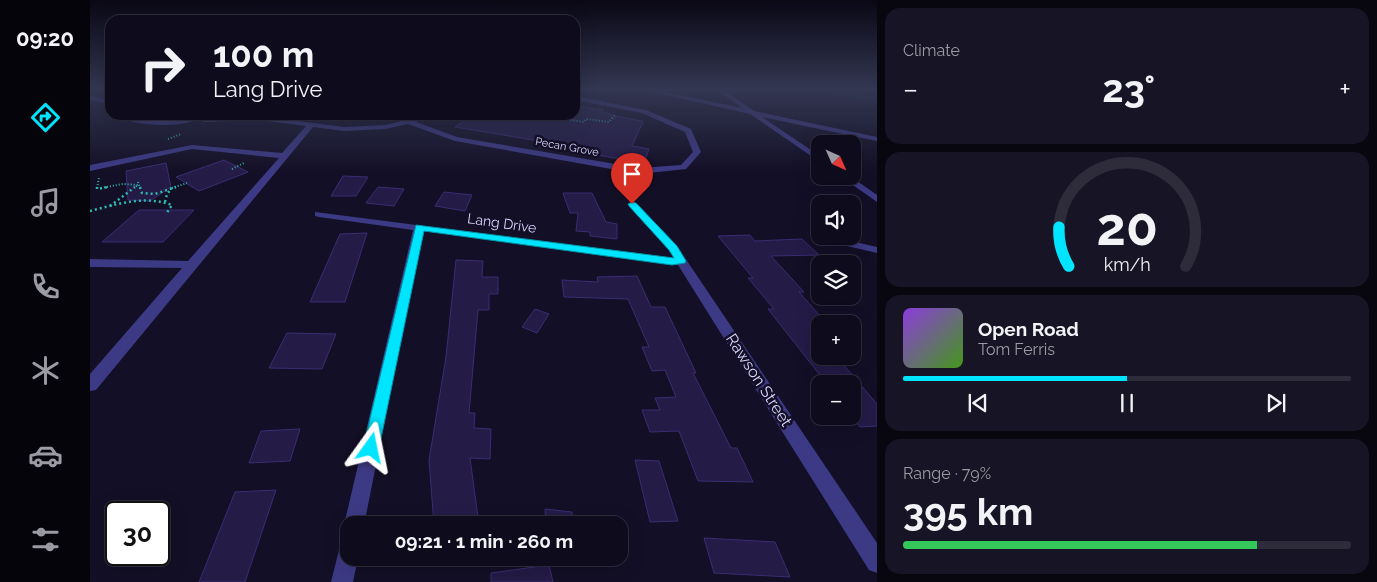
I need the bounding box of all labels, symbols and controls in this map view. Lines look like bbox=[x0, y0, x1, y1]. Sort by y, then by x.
text: 09:20 bbox=[16, 25, 74, 51]
text: 100 m bbox=[213, 34, 314, 75]
icon: right bbox=[130, 35, 195, 100]
text: Climate bbox=[903, 41, 960, 60]
text: 23° bbox=[1102, 66, 1155, 111]
text: − bbox=[903, 73, 918, 106]
text: + bbox=[1339, 73, 1351, 106]
text: Lang Drive bbox=[213, 76, 322, 102]
icon: directions bbox=[28, 100, 63, 135]
street label: Pecan Grove bbox=[534, 135, 600, 159]
north arrow bbox=[811, 135, 861, 185]
map controls bbox=[811, 135, 861, 425]
pin bbox=[611, 153, 653, 204]
icon: arrive bbox=[618, 160, 646, 188]
icon: music bbox=[28, 185, 63, 220]
button: sound bbox=[811, 195, 861, 245]
text: 20 bbox=[1096, 196, 1158, 257]
street label: Lang Drive bbox=[466, 210, 538, 236]
text: km/h bbox=[1103, 254, 1151, 275]
button: layers bbox=[811, 255, 861, 305]
icon: phone bbox=[28, 269, 63, 304]
button: + bbox=[811, 315, 861, 365]
text: Open Road bbox=[978, 318, 1079, 340]
street label: Rawson Street bbox=[722, 330, 796, 430]
text: Tom Ferris bbox=[978, 340, 1055, 359]
icon: climate bbox=[28, 353, 63, 388]
button: − bbox=[811, 375, 861, 425]
icon: previous bbox=[964, 389, 992, 417]
icon: pause bbox=[1113, 389, 1141, 417]
icon: next bbox=[1262, 389, 1290, 417]
position arrow bbox=[344, 421, 396, 473]
icon: car bbox=[28, 438, 63, 473]
text: Range · 79% bbox=[903, 464, 991, 483]
text: 395 km bbox=[903, 489, 1033, 534]
speed limit sign: 30 bbox=[105, 501, 170, 566]
icon: filters bbox=[28, 522, 63, 557]
text: 09:21 · 1 min · 260 m bbox=[395, 530, 573, 552]

